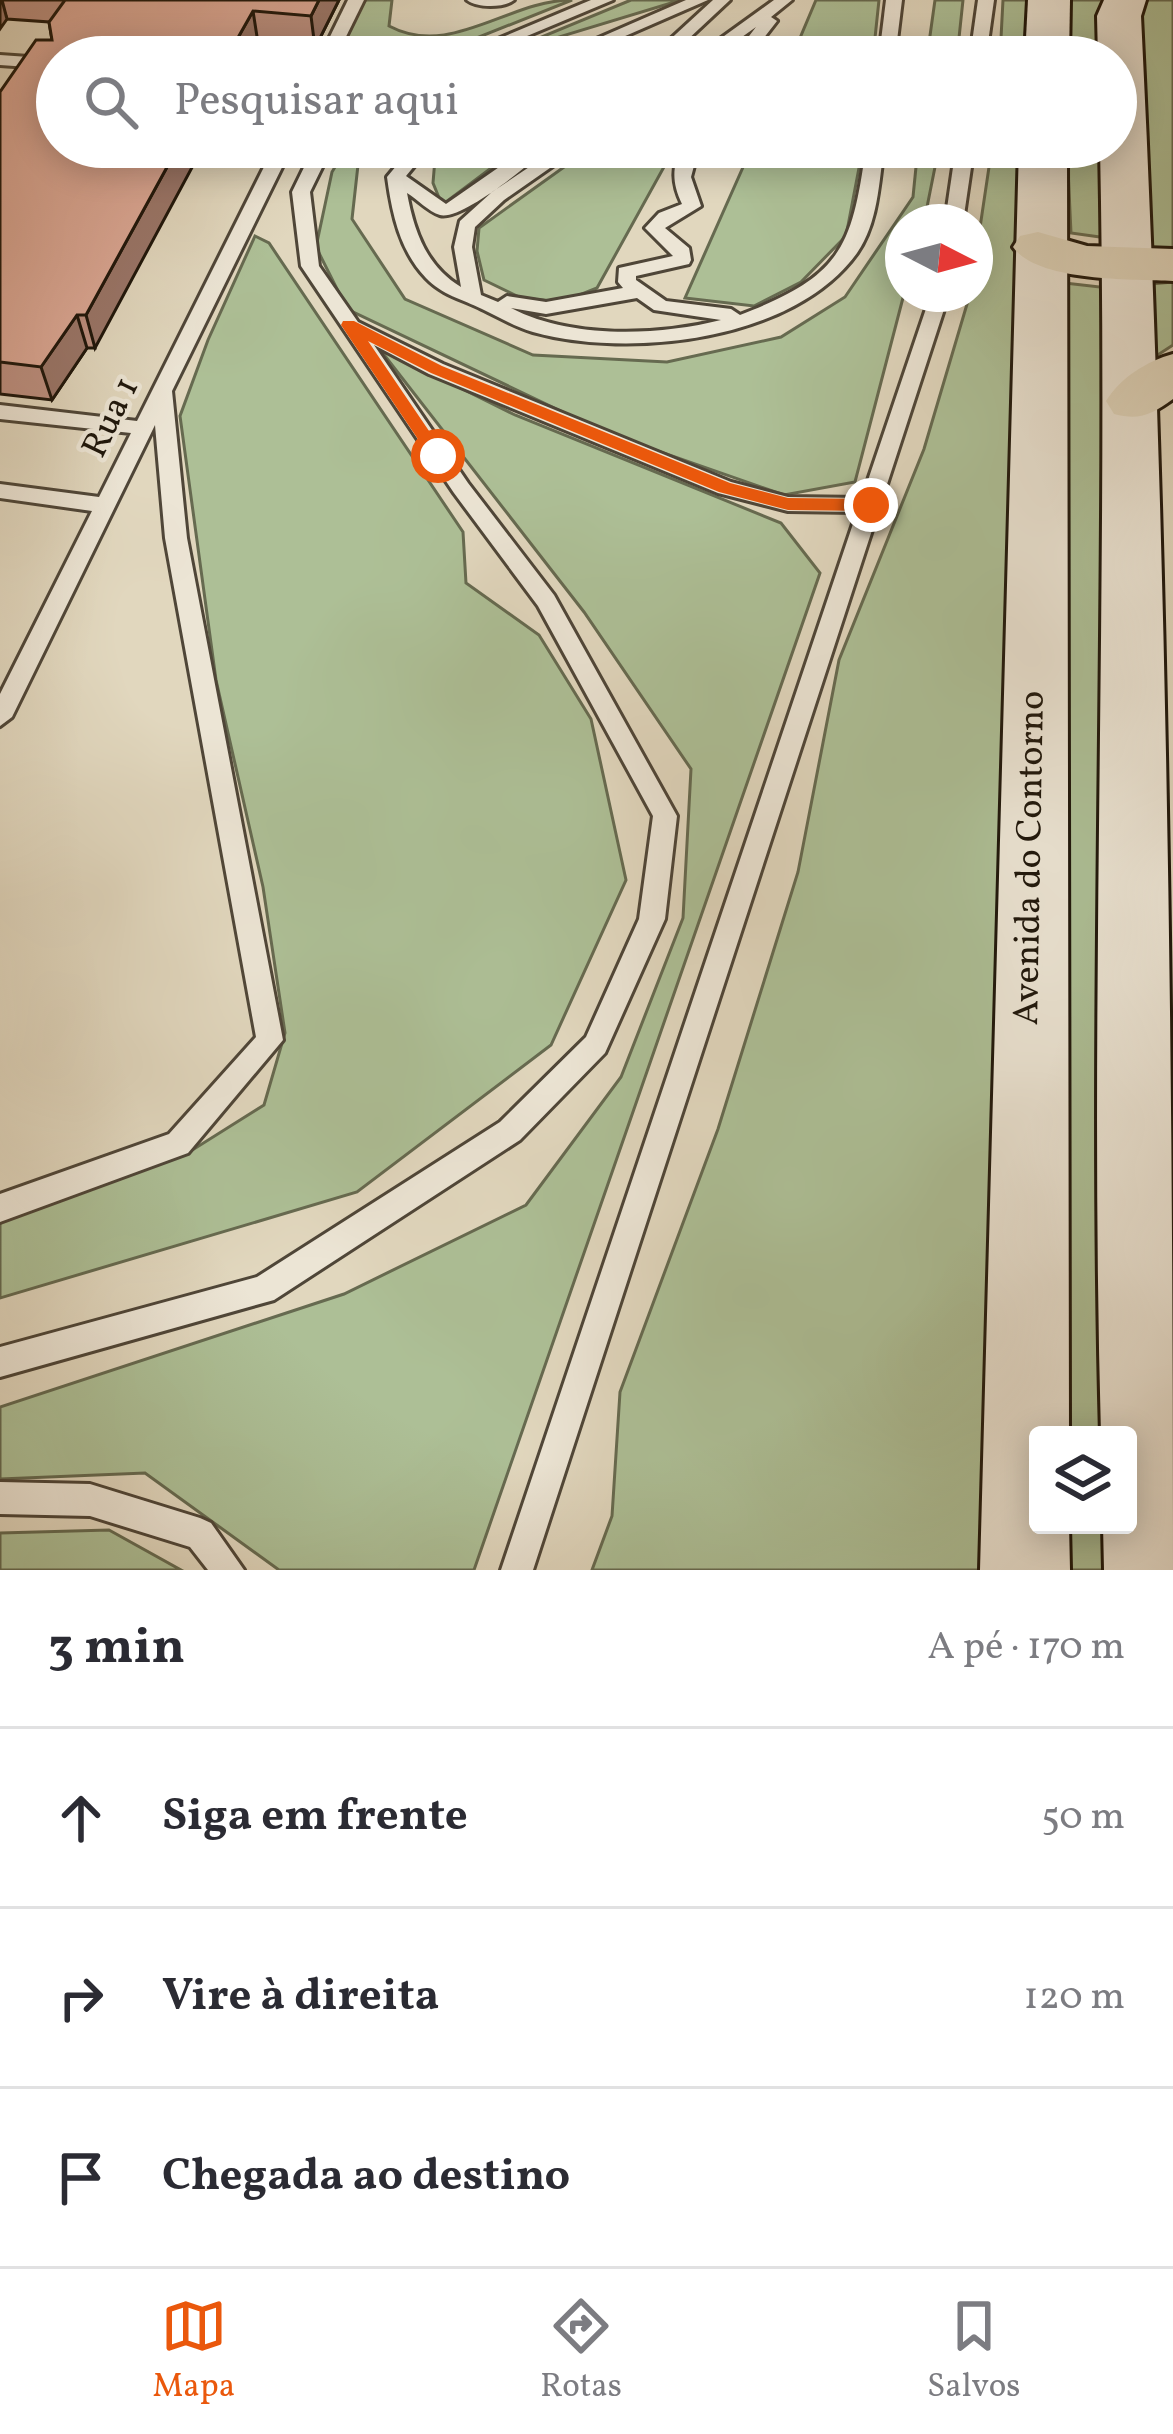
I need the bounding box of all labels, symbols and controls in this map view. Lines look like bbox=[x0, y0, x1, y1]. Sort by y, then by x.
search box bbox=[36, 36, 1137, 168]
icon: search bbox=[78, 69, 144, 135]
text: Pesquisar aqui bbox=[174, 71, 459, 134]
north arrow bbox=[885, 204, 993, 312]
street label: Rua 1 bbox=[71, 369, 153, 467]
route start bbox=[411, 429, 465, 483]
route end bbox=[844, 478, 898, 532]
street label: Avenida do Contorno bbox=[1003, 690, 1059, 1026]
map controls bbox=[1029, 1426, 1137, 1534]
button: layers bbox=[1029, 1426, 1137, 1534]
text: 3 min bbox=[48, 1613, 185, 1684]
text: A pé · 170 m bbox=[927, 1621, 1125, 1675]
icon: ahead bbox=[48, 1785, 114, 1851]
text: Siga em frente bbox=[162, 1786, 468, 1849]
text: 50 m bbox=[1041, 1791, 1125, 1845]
icon: right bbox=[48, 1965, 114, 2031]
text: Vire à direita bbox=[162, 1966, 439, 2029]
text: 120 m bbox=[1024, 1971, 1125, 2025]
icon: arrive bbox=[48, 2145, 114, 2211]
text: Chegada ao destino bbox=[162, 2146, 570, 2209]
tab: Mapa bbox=[153, 2293, 235, 2411]
tab: Rotas bbox=[540, 2293, 622, 2411]
tab: Salvos bbox=[927, 2293, 1020, 2411]

